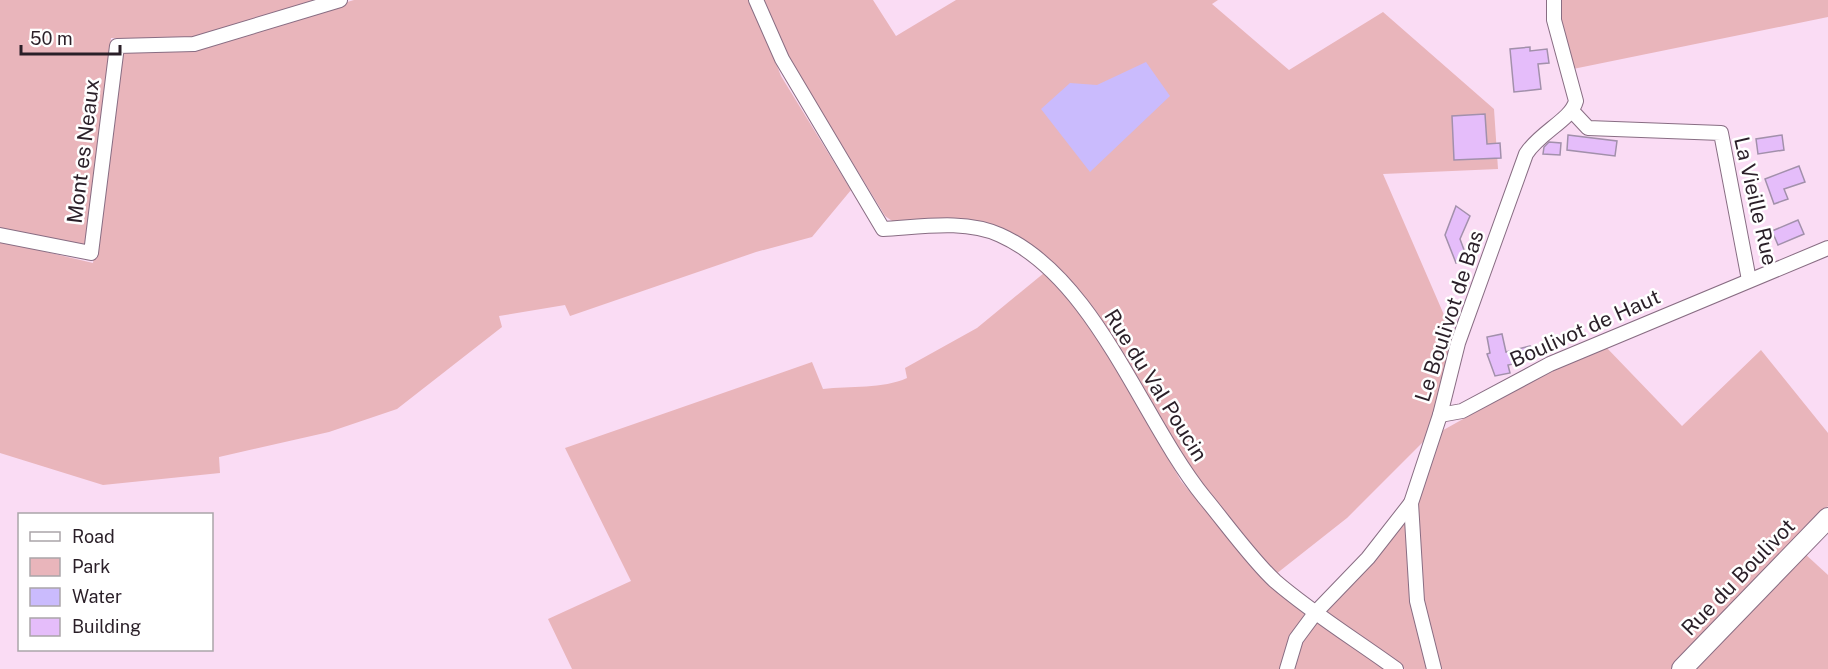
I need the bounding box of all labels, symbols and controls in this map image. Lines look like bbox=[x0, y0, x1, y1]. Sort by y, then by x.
scale bar bbox=[21, 18, 120, 56]
text: 50 m bbox=[30, 28, 73, 49]
street label: Mont es Neaux bbox=[62, 77, 104, 225]
street label: La Vieille Rue bbox=[1729, 134, 1783, 268]
street label: Le Boulivot de Bas bbox=[1409, 227, 1489, 405]
street label: Boulivot de Haut bbox=[1506, 284, 1664, 372]
street label: Rue du Val Poucin bbox=[1099, 304, 1213, 466]
legend bbox=[18, 513, 213, 651]
street label: Rue du Boulivot bbox=[1676, 514, 1800, 640]
text: Road bbox=[72, 526, 115, 547]
text: Park bbox=[72, 556, 110, 577]
text: Water bbox=[72, 586, 122, 607]
text: Building bbox=[72, 616, 141, 637]

